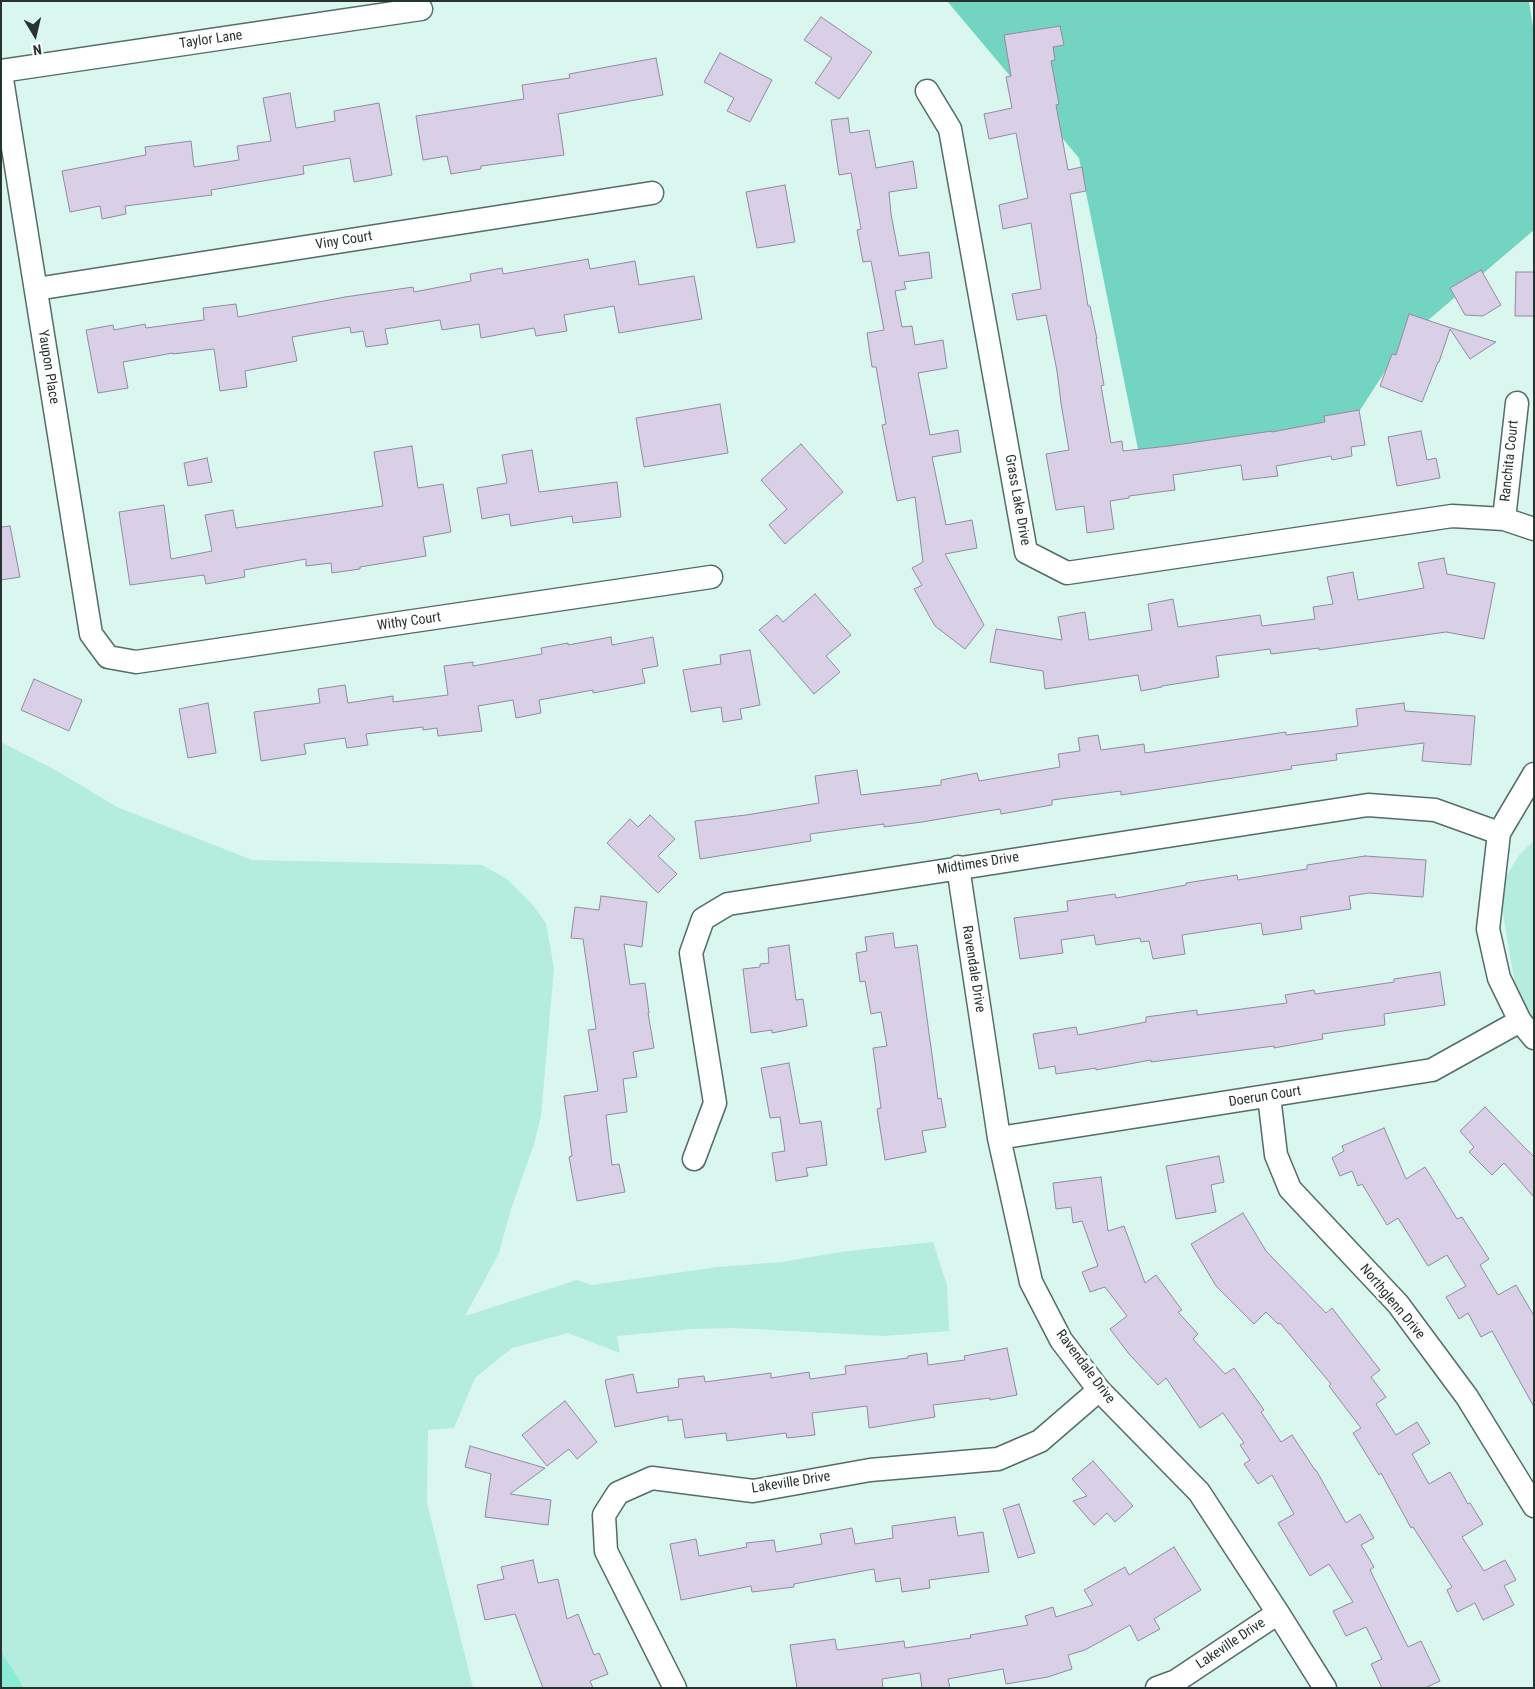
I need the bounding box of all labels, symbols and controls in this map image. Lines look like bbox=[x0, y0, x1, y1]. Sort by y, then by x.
north arrow bbox=[10, 10, 60, 60]
street label: Taylor Lane bbox=[178, 27, 244, 53]
text: N bbox=[32, 41, 43, 58]
street label: Viny Court bbox=[314, 228, 374, 254]
street label: Yaupon Place bbox=[34, 329, 62, 405]
street label: Ranchita Court bbox=[1497, 419, 1523, 503]
street label: Grass Lake Drive bbox=[1001, 453, 1033, 547]
street label: Withy Court bbox=[376, 609, 442, 635]
street label: Midtimes Drive bbox=[936, 849, 1020, 879]
street label: Ravendale Drive bbox=[958, 924, 988, 1014]
street label: Doerun Court bbox=[1228, 1083, 1302, 1111]
street label: Northglenn Drive bbox=[1356, 1261, 1428, 1343]
street label: Ravendale Drive bbox=[1052, 1327, 1118, 1407]
street label: Lakeville Drive bbox=[751, 1468, 831, 1498]
street label: Lakeville Drive bbox=[1193, 1615, 1269, 1673]

